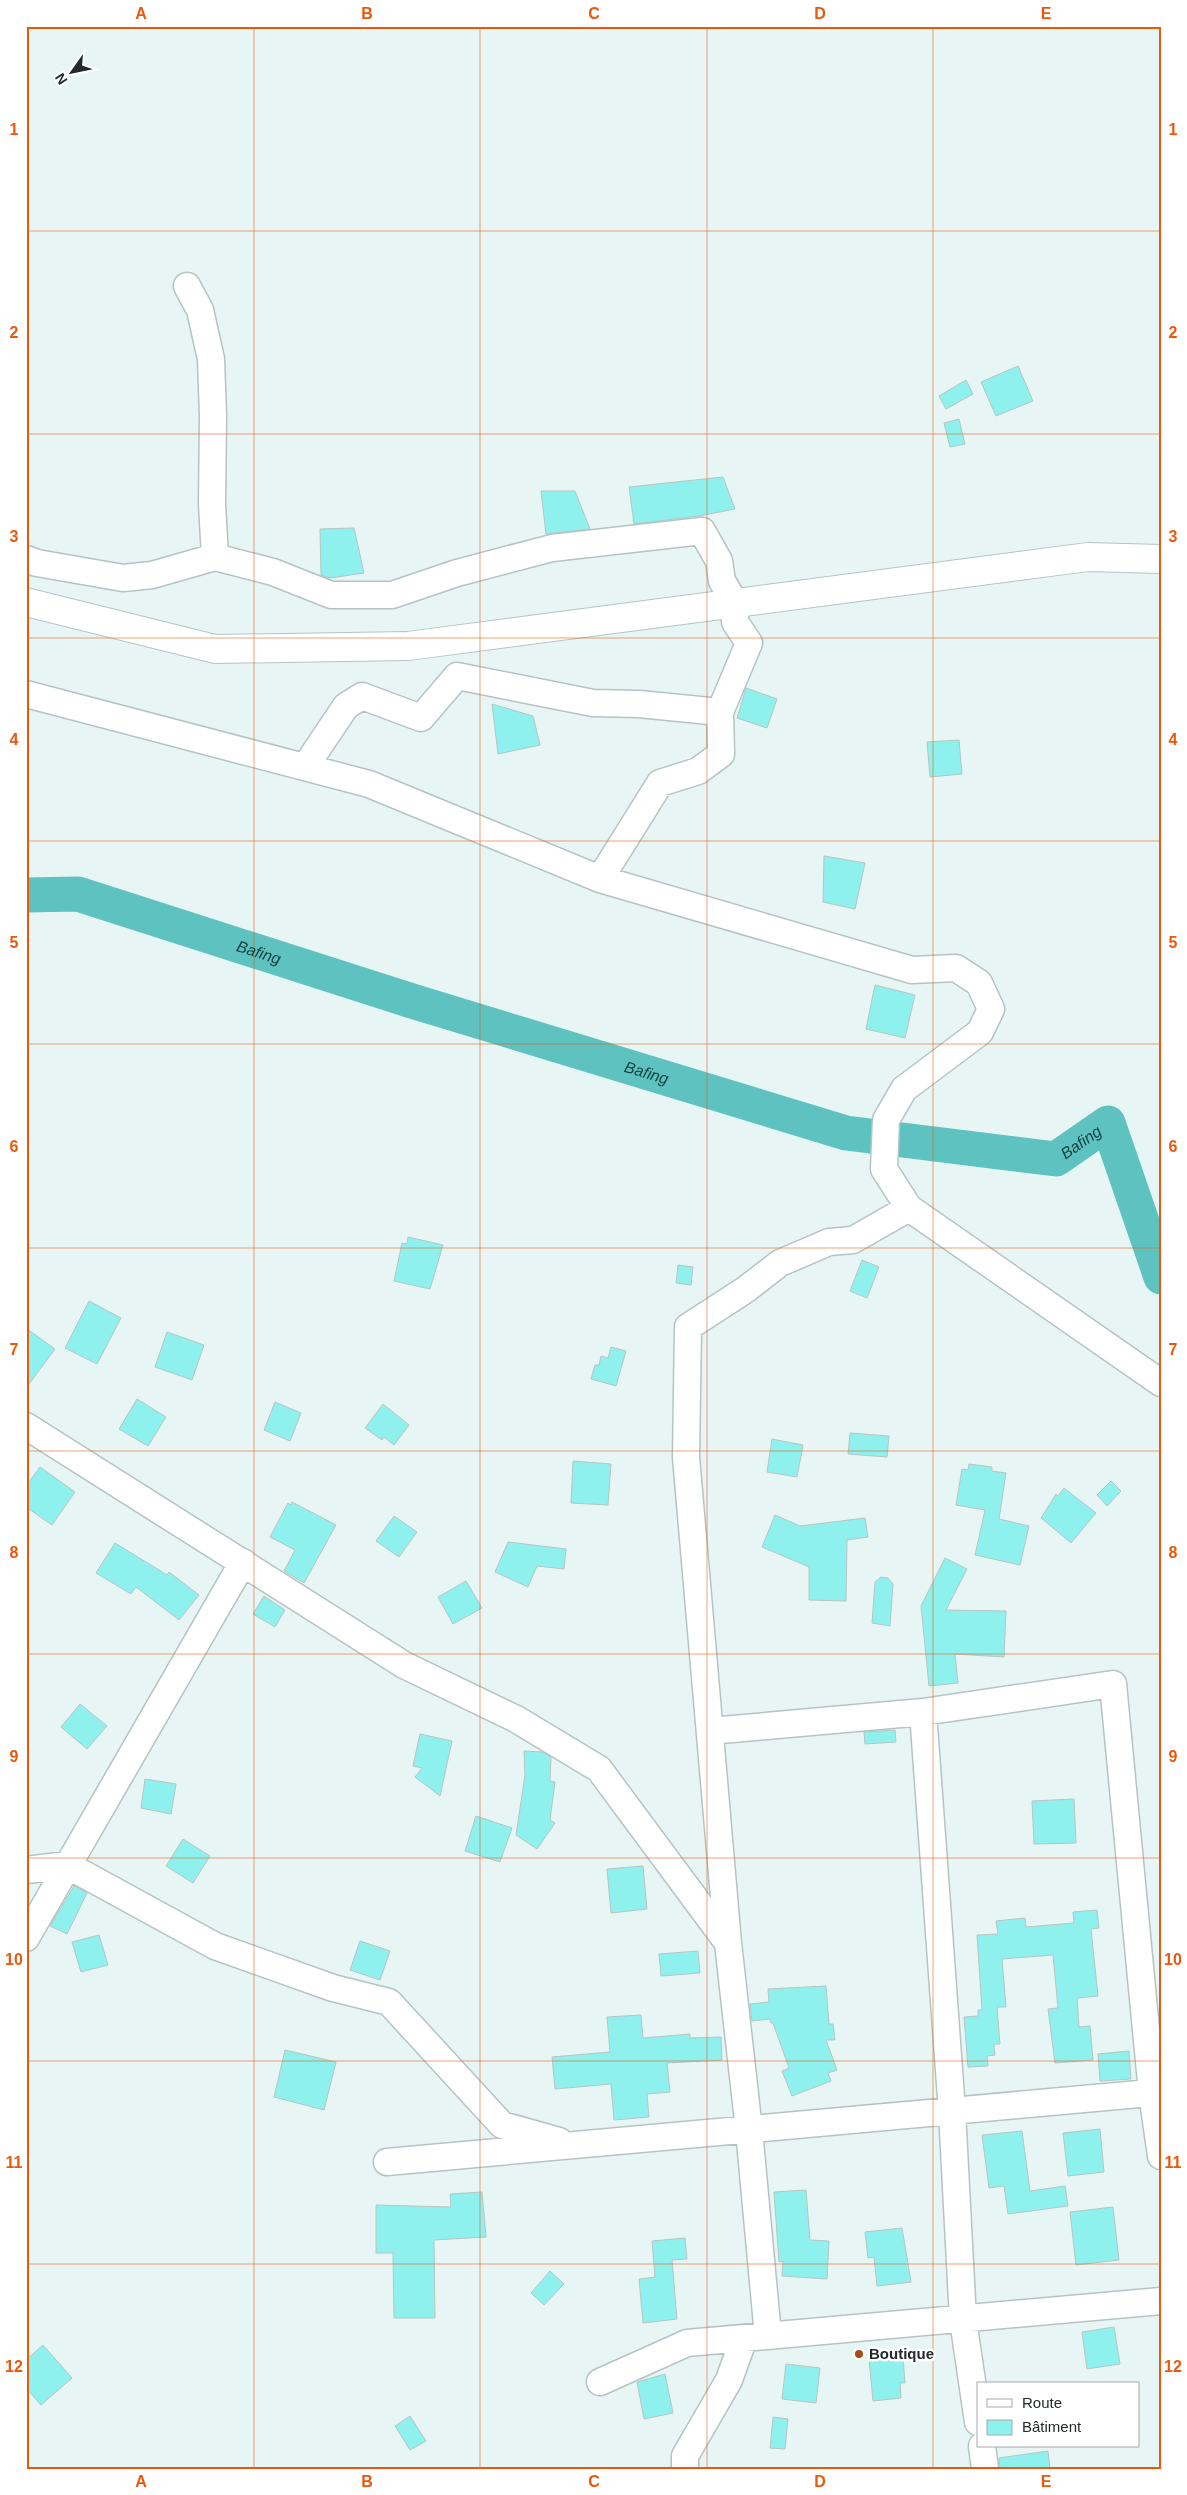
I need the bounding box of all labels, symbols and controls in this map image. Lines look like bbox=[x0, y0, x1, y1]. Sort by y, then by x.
text: A bbox=[135, 5, 147, 22]
text: B bbox=[361, 5, 373, 22]
text: C bbox=[588, 5, 600, 22]
text: D bbox=[814, 5, 826, 22]
text: E bbox=[1041, 5, 1052, 22]
north arrow bbox=[48, 48, 98, 98]
text: N bbox=[52, 70, 71, 88]
text: 1 bbox=[10, 121, 19, 138]
text: 1 bbox=[1169, 121, 1178, 138]
text: 2 bbox=[10, 324, 19, 341]
text: 2 bbox=[1169, 324, 1178, 341]
text: 3 bbox=[10, 528, 19, 545]
text: 3 bbox=[1169, 528, 1178, 545]
text: 4 bbox=[10, 731, 19, 748]
text: 4 bbox=[1169, 731, 1178, 748]
text: 5 bbox=[10, 934, 19, 951]
text: 5 bbox=[1169, 934, 1178, 951]
water label: Bafing bbox=[235, 937, 283, 967]
water label: Bafing bbox=[622, 1058, 671, 1088]
water label: Bafing bbox=[1057, 1122, 1105, 1162]
text: 6 bbox=[10, 1138, 19, 1155]
text: 6 bbox=[1169, 1138, 1178, 1155]
text: 7 bbox=[10, 1341, 19, 1358]
text: 7 bbox=[1169, 1341, 1178, 1358]
text: 8 bbox=[10, 1544, 19, 1561]
text: 8 bbox=[1169, 1544, 1178, 1561]
text: 9 bbox=[10, 1748, 19, 1765]
text: 9 bbox=[1169, 1748, 1178, 1765]
text: 10 bbox=[5, 1951, 23, 1968]
text: 10 bbox=[1164, 1951, 1182, 1968]
text: 11 bbox=[6, 2154, 23, 2171]
text: 11 bbox=[1165, 2154, 1182, 2171]
place label: Boutique bbox=[869, 2345, 934, 2362]
marker: Boutique bbox=[853, 2348, 865, 2360]
text: 12 bbox=[5, 2358, 23, 2375]
text: 12 bbox=[1164, 2358, 1182, 2375]
legend bbox=[977, 2382, 1140, 2448]
text: Route bbox=[1022, 2394, 1062, 2411]
text: Bâtiment bbox=[1022, 2418, 1082, 2435]
text: A bbox=[135, 2473, 147, 2490]
text: B bbox=[361, 2473, 373, 2490]
text: C bbox=[588, 2473, 600, 2490]
text: D bbox=[814, 2473, 826, 2490]
text: E bbox=[1041, 2473, 1052, 2490]

